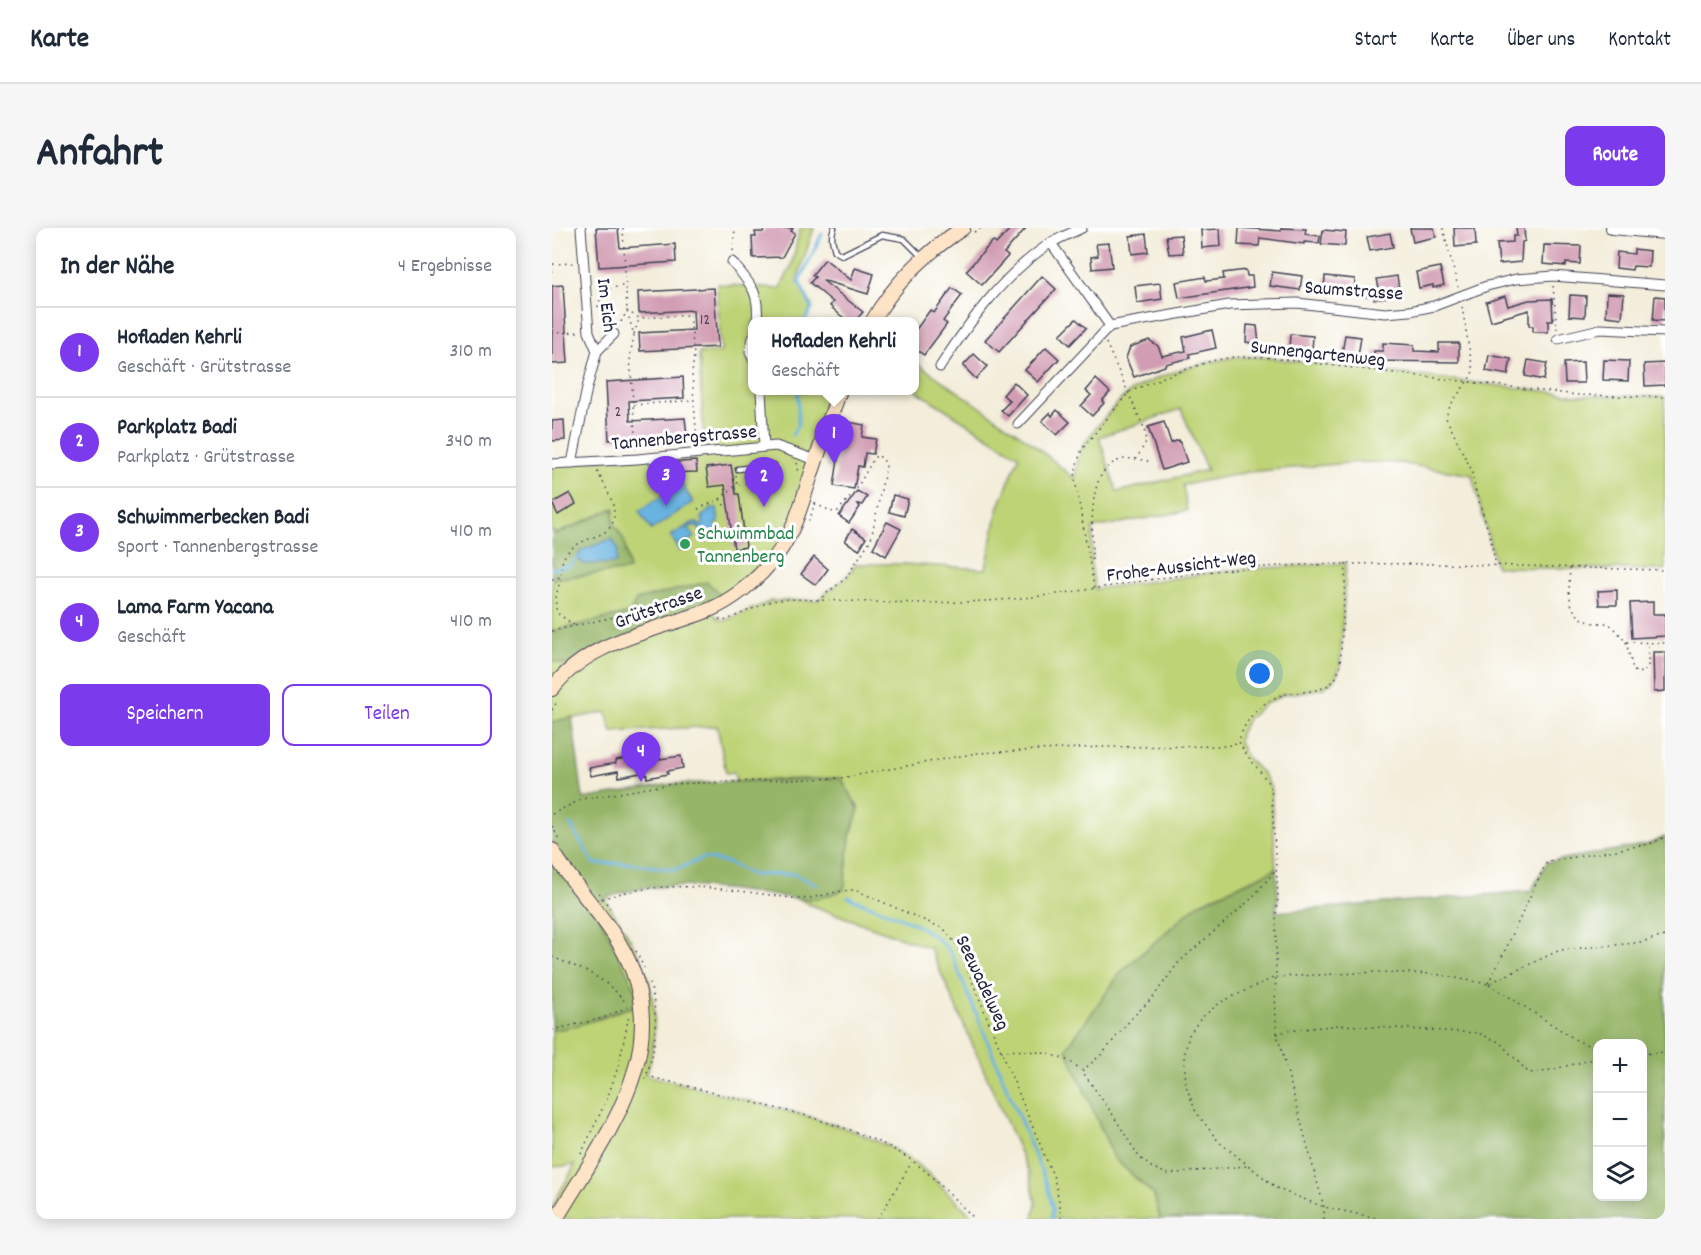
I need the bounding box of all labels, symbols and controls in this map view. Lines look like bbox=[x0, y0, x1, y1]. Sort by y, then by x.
text: Karte bbox=[30, 21, 89, 61]
text: Start bbox=[1355, 26, 1397, 56]
text: Karte bbox=[1430, 26, 1474, 56]
text: Über uns bbox=[1507, 26, 1575, 56]
text: Kontakt bbox=[1608, 26, 1671, 56]
text: Anfahrt bbox=[36, 126, 163, 186]
button: Route bbox=[1565, 126, 1665, 186]
text: In der Nähe bbox=[60, 249, 174, 286]
text: 4 Ergebnisse bbox=[398, 253, 492, 281]
street label: Saumstrasse bbox=[1304, 275, 1404, 309]
street label: Im Eich bbox=[588, 277, 622, 334]
house number: 12 bbox=[700, 309, 710, 332]
popup bbox=[748, 317, 919, 395]
text: Hofladen Kehrli bbox=[117, 323, 242, 354]
text: Hofladen Kehrli bbox=[771, 327, 896, 358]
street label: Sunnengartenweg bbox=[1249, 334, 1386, 376]
text: 1 bbox=[77, 338, 82, 366]
text: 310 m bbox=[450, 338, 492, 366]
text: Geschäft · Grütstrasse bbox=[117, 354, 291, 382]
text: Geschäft bbox=[771, 358, 840, 386]
house number: 2 bbox=[615, 401, 622, 424]
text: Parkplatz Badi bbox=[117, 413, 237, 444]
pin: 1 bbox=[814, 414, 854, 464]
street label: Tannenbergstrasse bbox=[610, 419, 758, 459]
text: 2 bbox=[75, 428, 84, 456]
text: 340 m bbox=[446, 428, 492, 456]
text: Parkplatz · Grütstrasse bbox=[117, 444, 295, 472]
pin: 3 bbox=[646, 456, 686, 506]
pin: 2 bbox=[744, 458, 784, 507]
text: Schwimmerbecken Badi bbox=[117, 503, 309, 534]
text: 3 bbox=[75, 518, 84, 546]
text: 410 m bbox=[450, 518, 492, 546]
place label: Schwimmbad Tannenberg bbox=[697, 521, 794, 572]
text: Sport · Tannenbergstrasse bbox=[117, 534, 318, 562]
marker: Schwimmbad Tannenberg bbox=[678, 537, 692, 551]
street label: Frohe-Aussicht-Weg bbox=[1105, 545, 1258, 591]
street label: Grütstrasse bbox=[611, 580, 707, 638]
text: Lama Farm Yacana bbox=[117, 593, 273, 624]
text: 4 bbox=[75, 608, 84, 636]
text: 410 m bbox=[450, 608, 492, 636]
text: Geschäft bbox=[117, 624, 186, 652]
your location bbox=[1245, 659, 1274, 688]
button: Speichern bbox=[60, 684, 270, 746]
button: Teilen bbox=[282, 684, 492, 746]
pin: 4 bbox=[622, 732, 661, 782]
street label: Seewadelweg bbox=[947, 931, 1016, 1035]
map controls bbox=[1593, 1039, 1647, 1201]
button: + bbox=[1593, 1039, 1647, 1093]
button: − bbox=[1593, 1093, 1647, 1147]
button: layers bbox=[1593, 1147, 1647, 1201]

